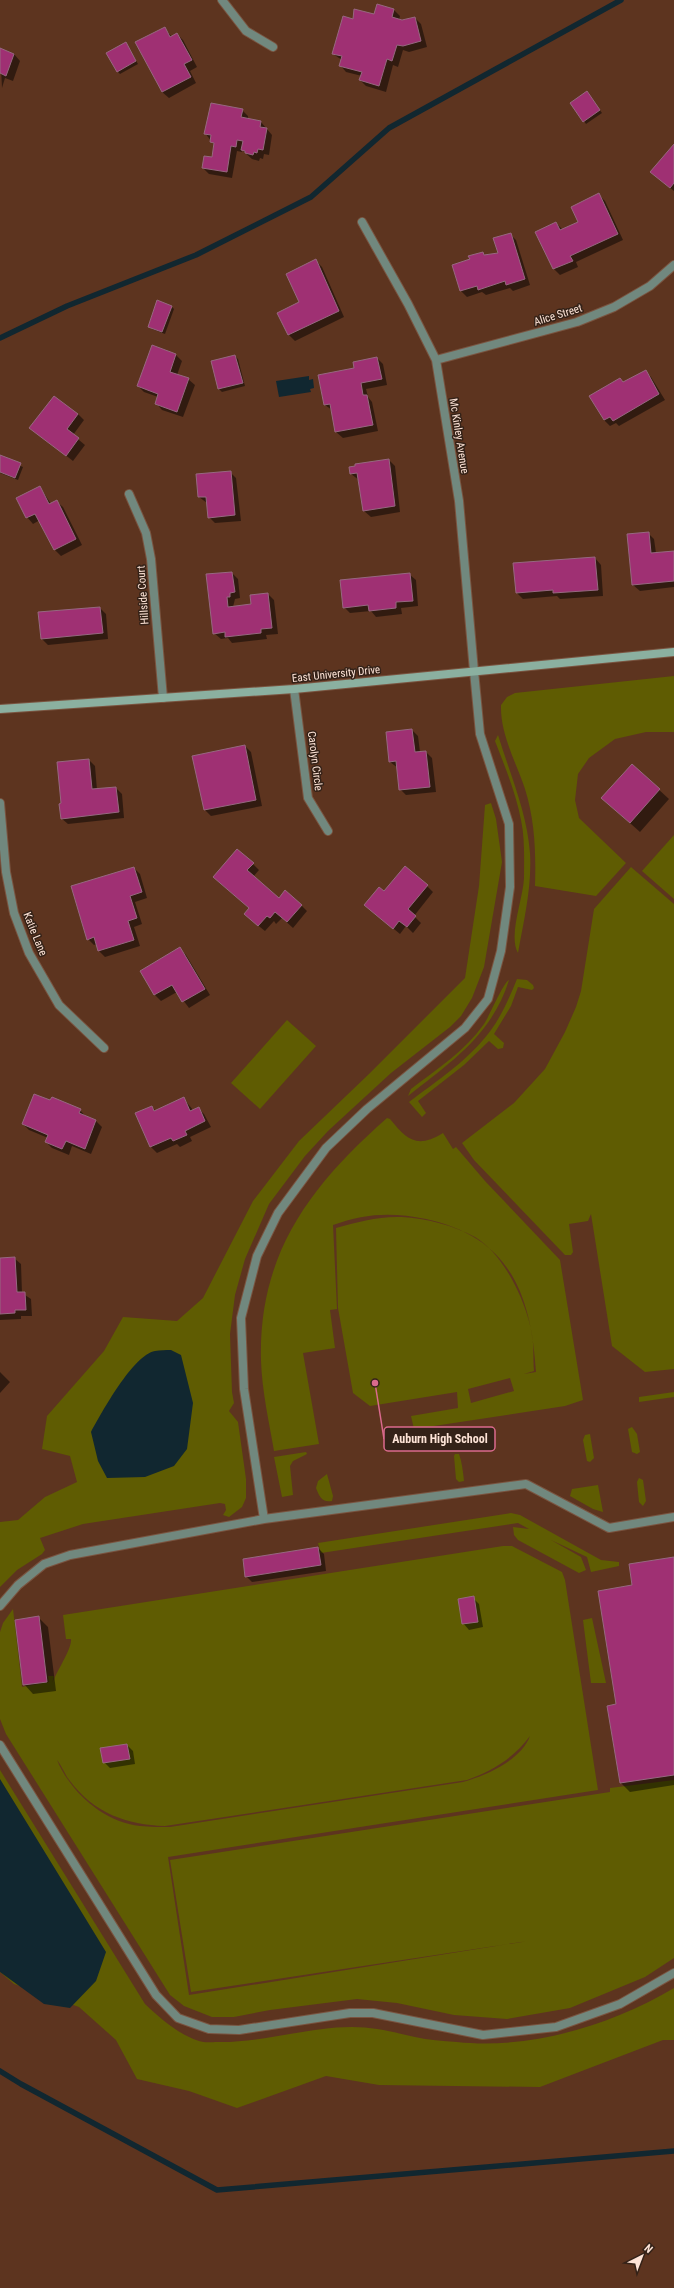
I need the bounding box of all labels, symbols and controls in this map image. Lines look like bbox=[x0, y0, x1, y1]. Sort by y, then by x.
street label: Alice Street bbox=[532, 301, 584, 329]
street label: Mc Kinley Avenue bbox=[447, 397, 471, 475]
street label: Hillside Court bbox=[134, 565, 152, 625]
street label: East University Drive bbox=[291, 663, 381, 685]
street label: Carolyn Circle bbox=[305, 730, 325, 792]
street label: Katie Lane bbox=[20, 910, 50, 958]
callout: Auburn High School bbox=[384, 1427, 495, 1451]
text: Auburn High School bbox=[392, 1432, 488, 1446]
north arrow bbox=[622, 2236, 662, 2276]
text: N bbox=[641, 2242, 655, 2256]

